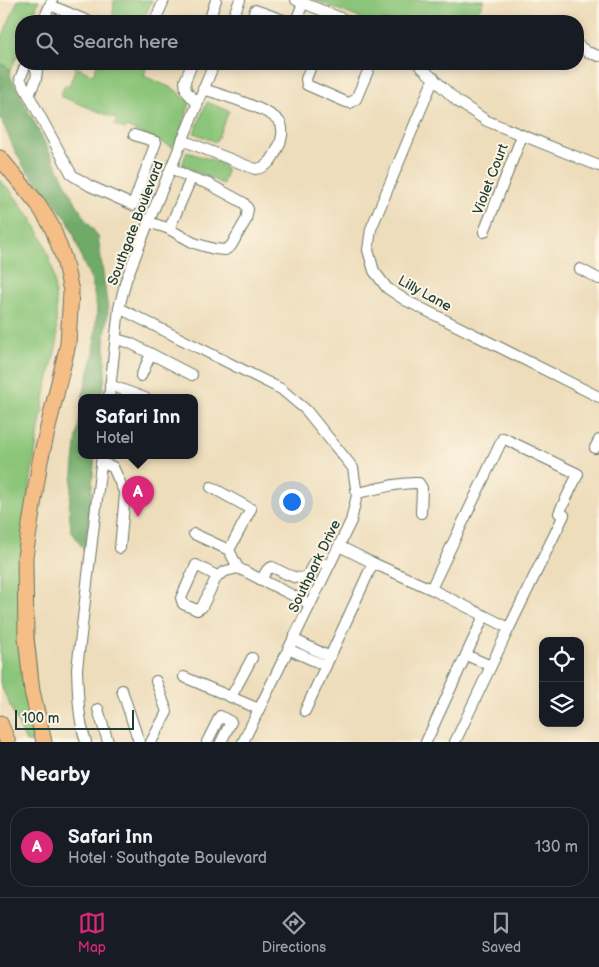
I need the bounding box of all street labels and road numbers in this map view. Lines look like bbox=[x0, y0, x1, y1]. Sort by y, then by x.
street label: Violet Court bbox=[469, 141, 512, 217]
street label: Southgate Boulevard bbox=[104, 159, 167, 288]
street label: Lilly Lane bbox=[395, 272, 454, 315]
street label: Southpark Drive bbox=[285, 517, 344, 615]

